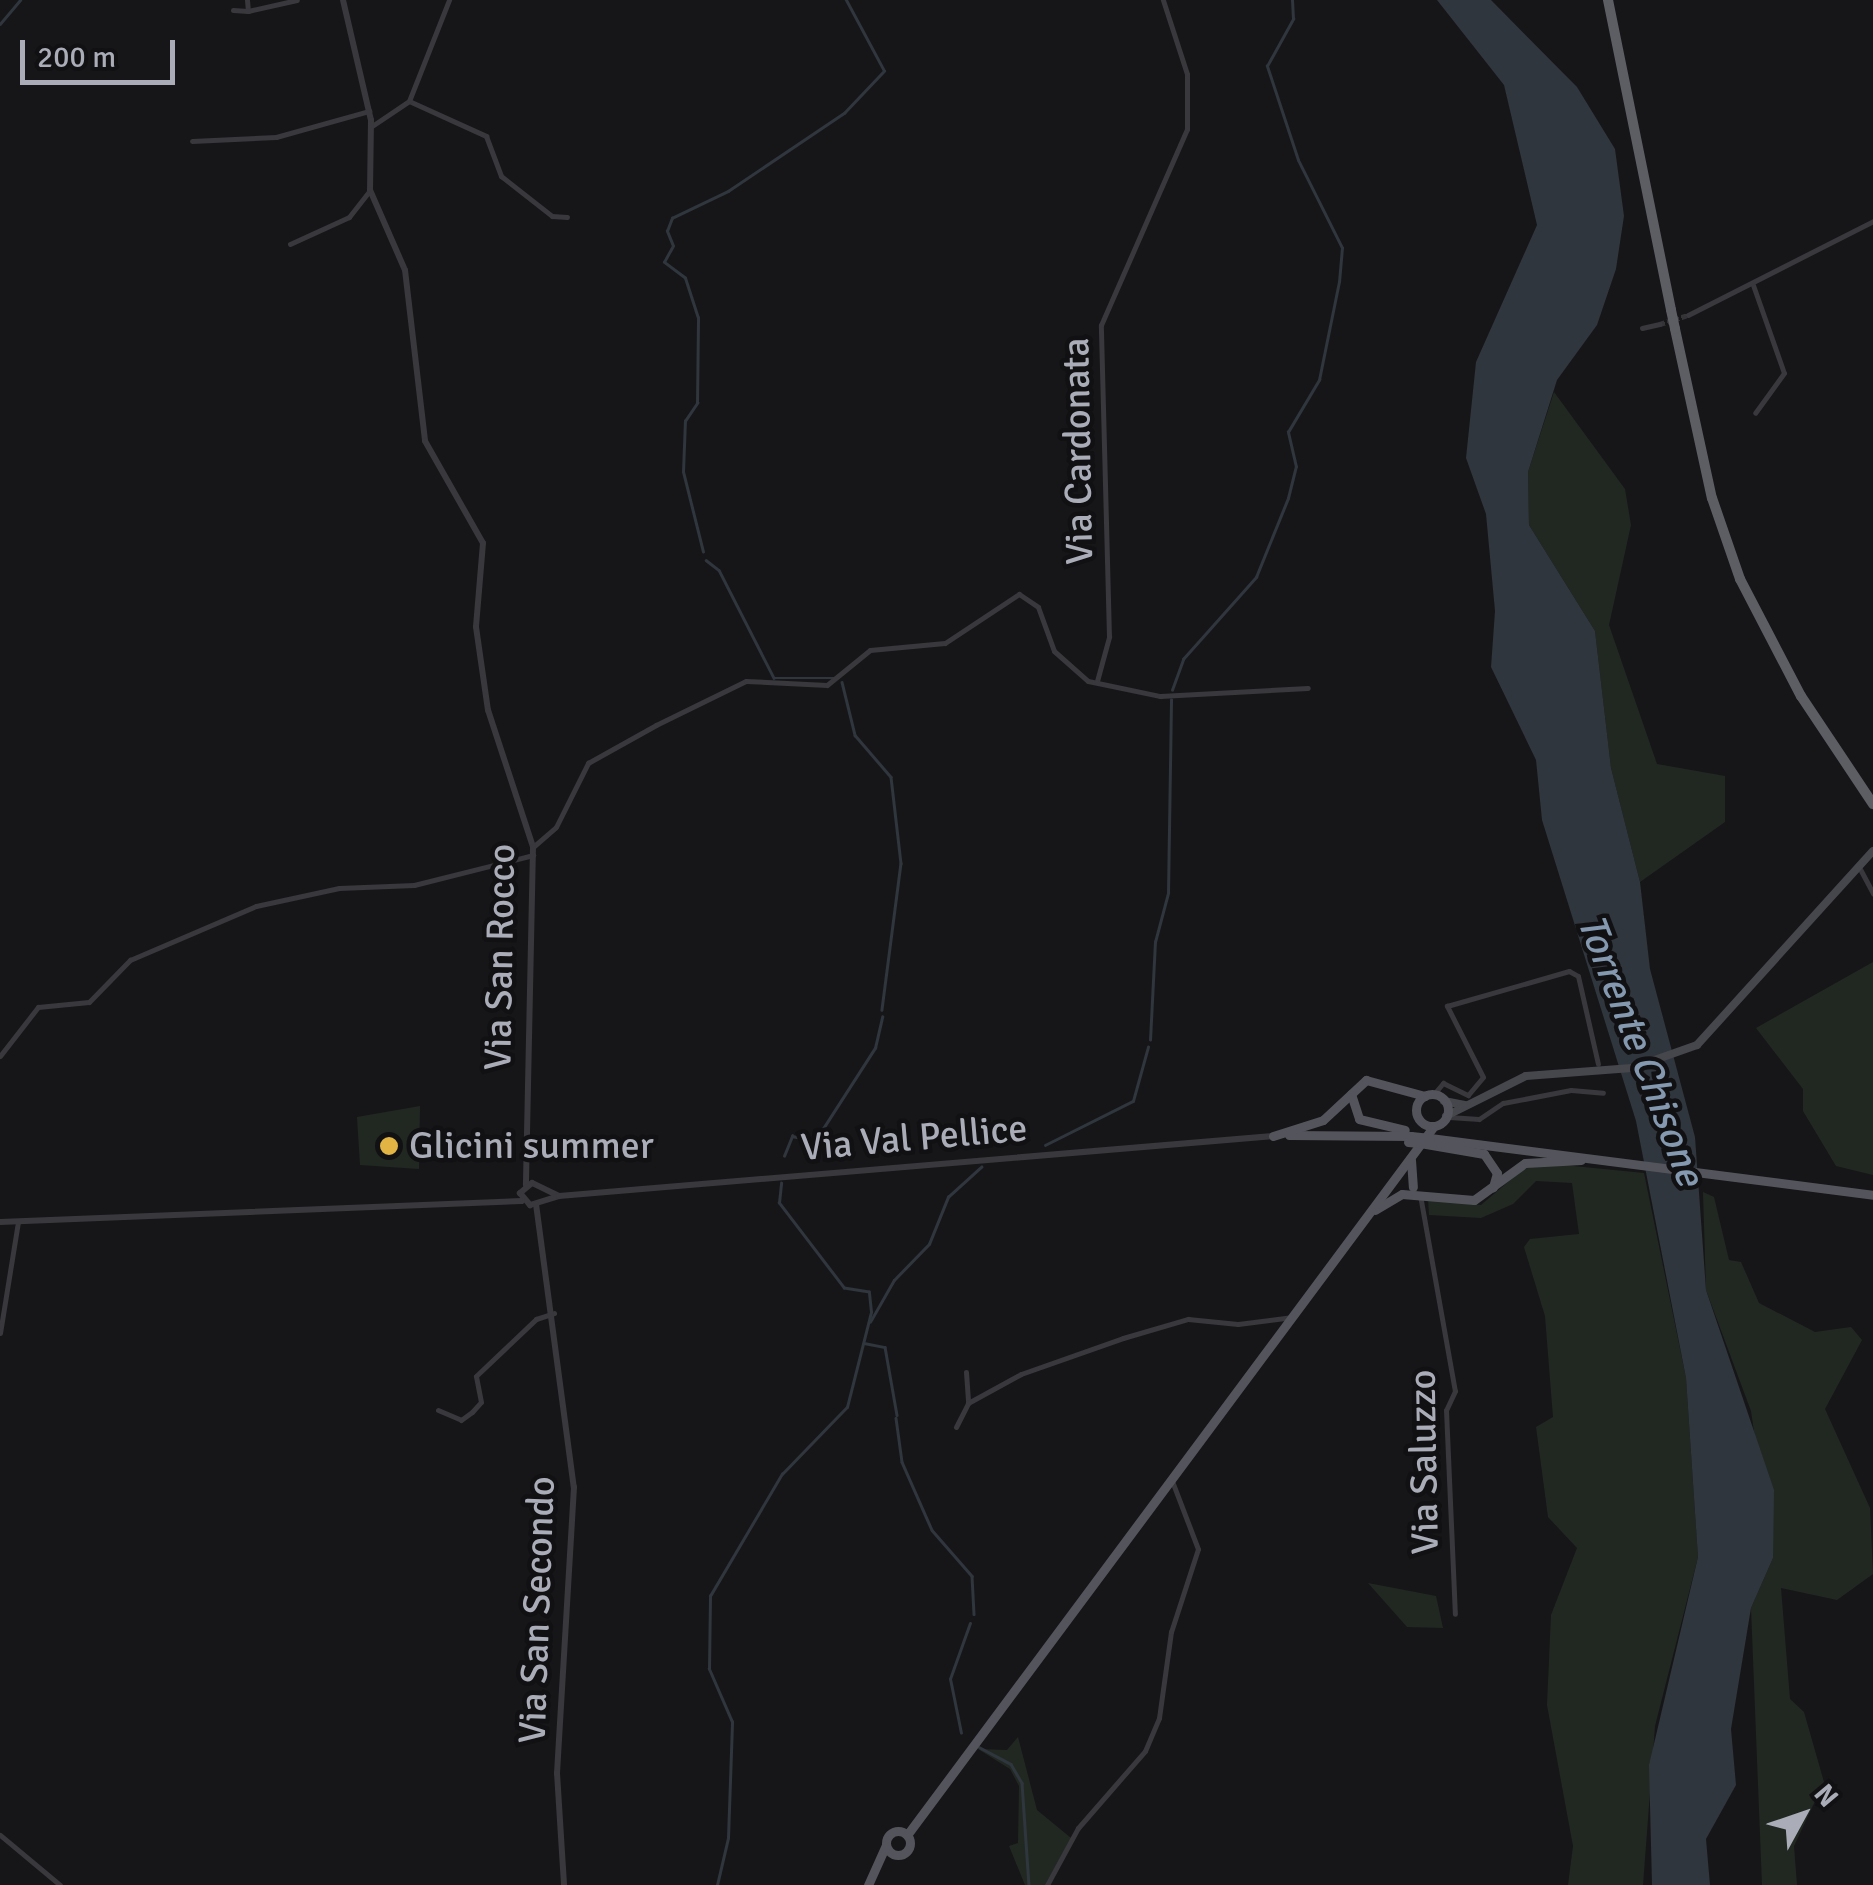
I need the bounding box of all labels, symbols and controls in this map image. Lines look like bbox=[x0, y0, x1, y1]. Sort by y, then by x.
scale bar bbox=[25, 20, 180, 82]
text: 200 m bbox=[37, 39, 116, 76]
street label: Via Cardonata bbox=[1053, 337, 1103, 565]
street label: Via San Rocco bbox=[475, 843, 525, 1071]
water label: Torrente Chisone bbox=[1567, 907, 1715, 1193]
street label: Via Val Pellice bbox=[799, 1105, 1029, 1171]
place label: Glicini summer bbox=[409, 1123, 654, 1169]
marker: Glicini summer bbox=[378, 1135, 400, 1157]
street label: Via Saluzzo bbox=[1400, 1369, 1448, 1555]
street label: Via San Secondo bbox=[510, 1476, 564, 1744]
north arrow bbox=[1753, 1765, 1853, 1865]
text: N bbox=[1807, 1777, 1845, 1814]

